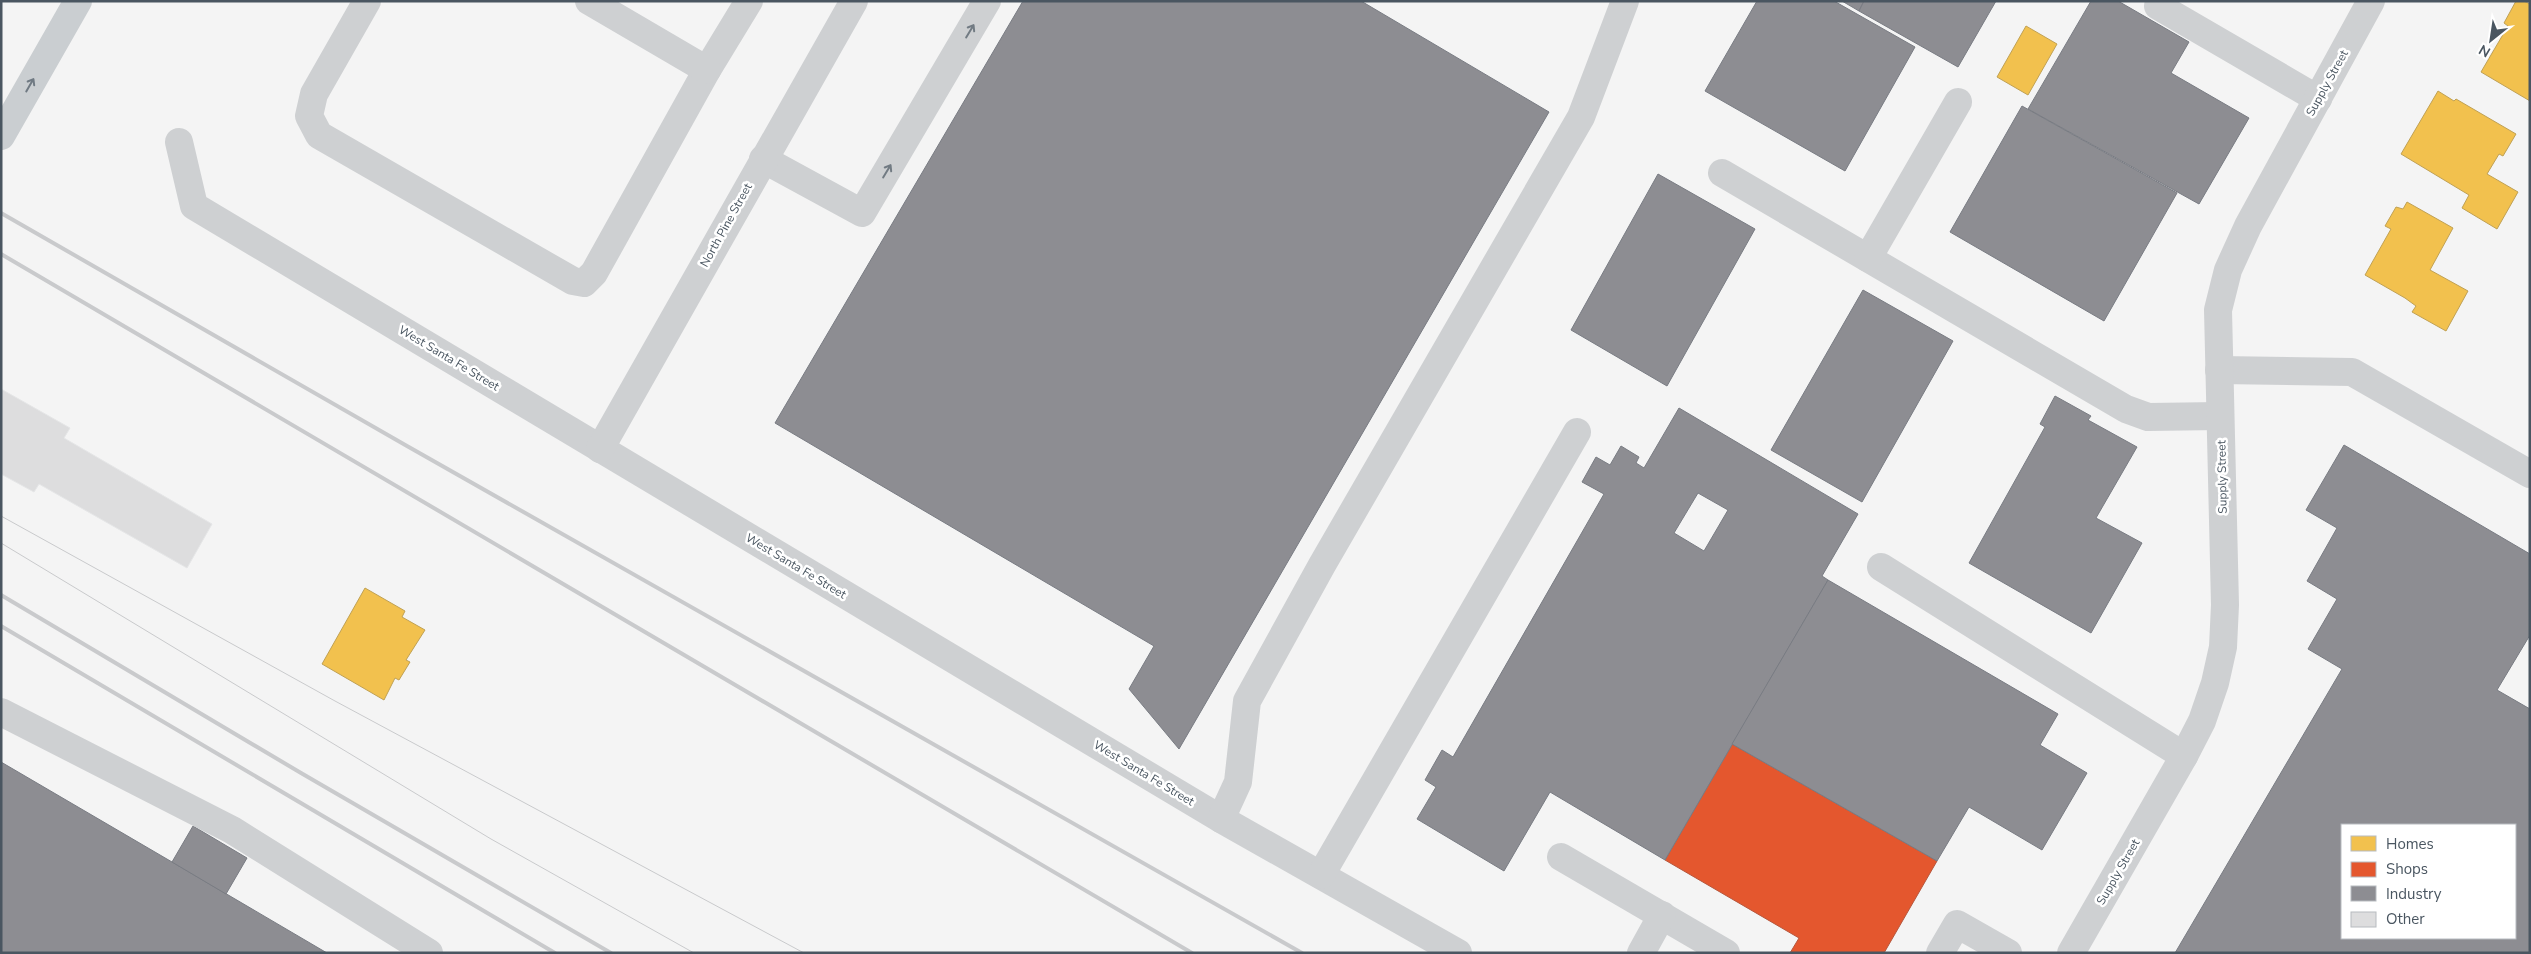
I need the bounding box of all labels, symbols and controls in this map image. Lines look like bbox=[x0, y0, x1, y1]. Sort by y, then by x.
north arrow bbox=[2466, 15, 2516, 65]
one-way arrow bbox=[965, 25, 975, 39]
text: N bbox=[2475, 40, 2494, 62]
street label: Supply Street bbox=[2302, 46, 2352, 119]
one-way arrow bbox=[26, 78, 36, 92]
one-way arrow bbox=[882, 164, 892, 179]
street label: North Pine Street bbox=[696, 179, 756, 270]
street label: West Santa Fe Street bbox=[396, 322, 503, 395]
street label: Supply Street bbox=[2213, 439, 2231, 514]
street label: West Santa Fe Street bbox=[743, 530, 850, 603]
street label: West Santa Fe Street bbox=[1091, 737, 1198, 810]
legend bbox=[2341, 824, 2516, 939]
text: Homes bbox=[2386, 834, 2434, 854]
street label: Supply Street bbox=[2093, 835, 2144, 908]
text: Shops bbox=[2386, 859, 2428, 879]
text: Industry bbox=[2386, 884, 2442, 904]
text: Other bbox=[2386, 909, 2425, 929]

